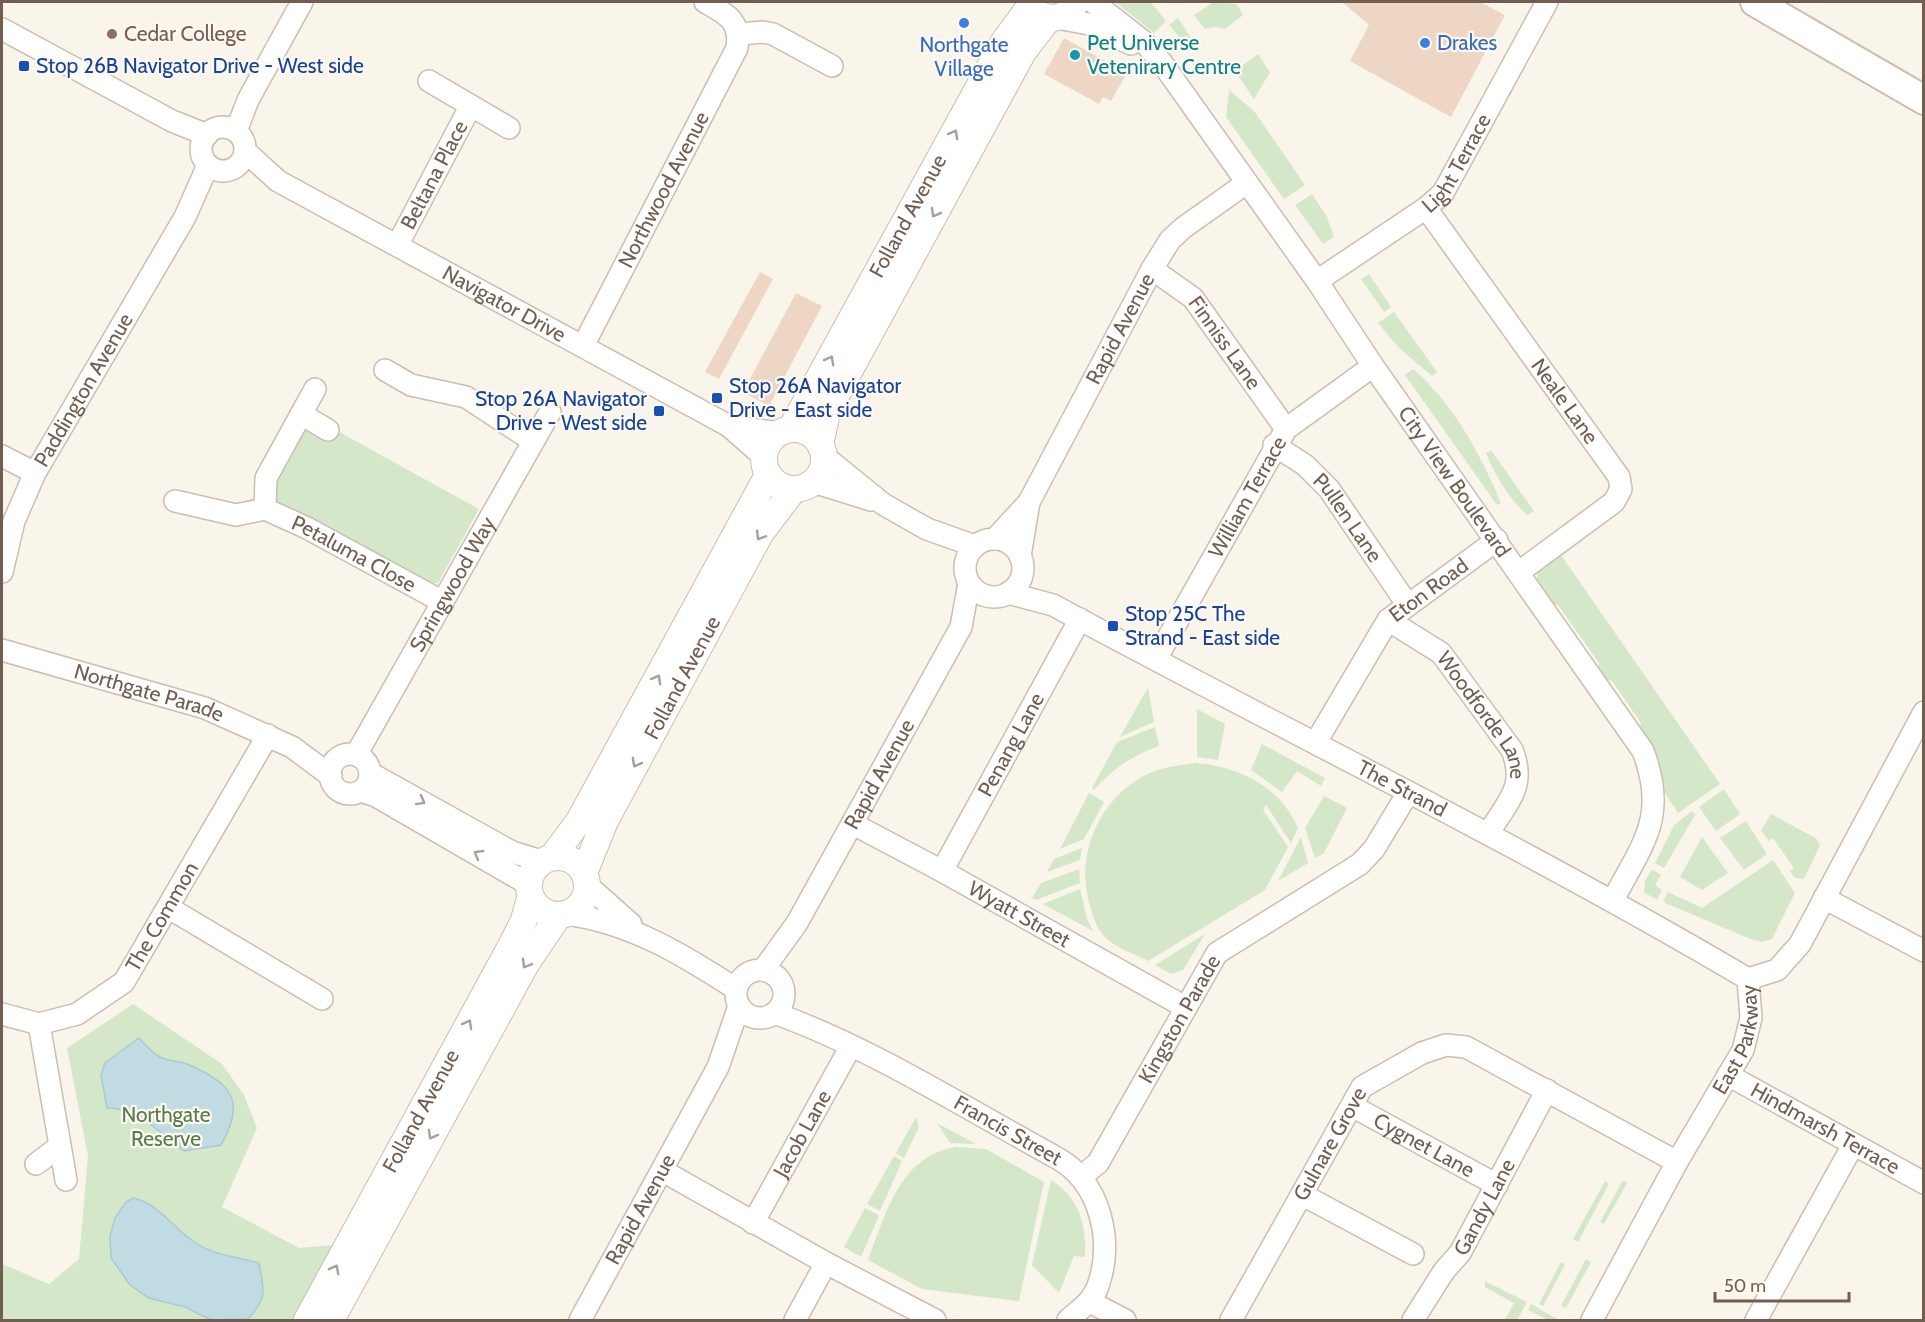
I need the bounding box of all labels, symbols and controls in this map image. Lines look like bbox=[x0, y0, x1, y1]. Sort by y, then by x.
marker: Northgate Village bbox=[957, 16, 971, 30]
place label: Cedar College bbox=[124, 21, 247, 46]
marker: Cedar College bbox=[105, 27, 119, 41]
place label: Pet Universe Vetenirary Centre bbox=[1087, 30, 1241, 79]
place label: Drakes bbox=[1437, 30, 1497, 55]
place label: Northgate Village bbox=[919, 32, 1009, 81]
marker: Drakes bbox=[1418, 36, 1432, 50]
marker: Pet Universe Vetenirary Centre bbox=[1068, 48, 1082, 62]
place label: Stop 26B Navigator Drive - West side bbox=[36, 53, 364, 78]
marker: Stop 26B Navigator Drive - West side bbox=[17, 59, 31, 73]
street label: Northwood Avenue bbox=[613, 107, 714, 272]
street label: Light Terrace bbox=[1416, 109, 1496, 218]
street label: Beltana Place bbox=[395, 116, 473, 233]
one-way arrow bbox=[947, 129, 958, 140]
street label: Folland Avenue bbox=[864, 150, 951, 282]
one-way arrow bbox=[931, 207, 942, 218]
street label: Navigator Drive bbox=[438, 260, 571, 347]
street label: Rapid Avenue bbox=[1080, 269, 1160, 388]
street label: Finniss Lane bbox=[1184, 291, 1267, 394]
street label: Paddington Avenue bbox=[29, 308, 138, 471]
street label: Neale Lane bbox=[1526, 354, 1604, 449]
one-way arrow bbox=[823, 356, 834, 366]
place label: Stop 26A Navigator Drive - East side bbox=[729, 373, 901, 422]
place label: Stop 26A Navigator Drive - West side bbox=[475, 386, 647, 435]
marker: Stop 26A Navigator Drive - East side bbox=[710, 391, 724, 405]
street label: City View Boulevard bbox=[1393, 401, 1516, 562]
marker: Stop 26A Navigator Drive - West side bbox=[652, 404, 666, 418]
street label: William Terrace bbox=[1203, 431, 1291, 562]
street label: Pullen Lane bbox=[1308, 468, 1388, 567]
street label: Petaluma Close bbox=[288, 510, 421, 597]
street label: Springwood Way bbox=[404, 512, 500, 656]
one-way arrow bbox=[755, 530, 767, 540]
street label: Eton Road bbox=[1384, 553, 1473, 627]
place label: Stop 25C The Strand - East side bbox=[1125, 601, 1280, 650]
street label: Folland Avenue bbox=[639, 611, 726, 743]
marker: Stop 25C The Strand - East side bbox=[1106, 619, 1120, 633]
street label: Woodforde Lane bbox=[1432, 646, 1530, 779]
street label: Northgate Parade bbox=[71, 658, 228, 727]
one-way arrow bbox=[650, 675, 661, 685]
street label: Penang Lane bbox=[972, 688, 1049, 801]
street label: Rapid Avenue bbox=[838, 715, 920, 833]
street label: The Strand bbox=[1354, 755, 1451, 822]
one-way arrow bbox=[632, 757, 643, 767]
one-way arrow bbox=[415, 794, 425, 805]
one-way arrow bbox=[474, 850, 484, 861]
street label: The Common bbox=[120, 857, 203, 976]
street label: Wyatt Street bbox=[964, 875, 1075, 952]
street label: Kingston Parade bbox=[1133, 950, 1226, 1088]
one-way arrow bbox=[522, 958, 533, 968]
street label: East Parkway bbox=[1707, 983, 1763, 1098]
one-way arrow bbox=[461, 1020, 473, 1030]
street label: Folland Avenue bbox=[377, 1045, 464, 1177]
street label: Hindmarsh Terrace bbox=[1747, 1077, 1904, 1179]
street label: Gulnare Grove bbox=[1288, 1082, 1372, 1205]
street label: Jacob Lane bbox=[767, 1085, 836, 1182]
street label: Francis Street bbox=[950, 1090, 1066, 1170]
park label: Northgate Reserve bbox=[121, 1102, 211, 1151]
street label: Cygnet Lane bbox=[1369, 1107, 1479, 1182]
one-way arrow bbox=[428, 1129, 439, 1139]
street label: Rapid Avenue bbox=[600, 1149, 680, 1269]
street label: Gandy Lane bbox=[1448, 1154, 1520, 1260]
one-way arrow bbox=[328, 1265, 339, 1275]
scale bar bbox=[1715, 1265, 1848, 1303]
text: 50 m bbox=[1724, 1275, 1766, 1297]

